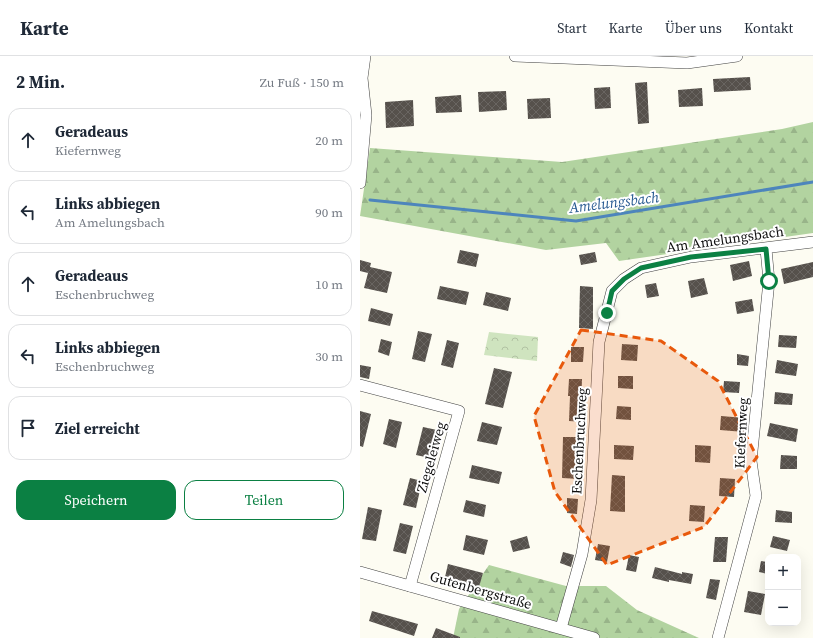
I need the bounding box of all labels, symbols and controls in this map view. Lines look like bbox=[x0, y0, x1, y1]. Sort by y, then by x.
text: Karte bbox=[20, 15, 69, 41]
text: Start bbox=[557, 18, 587, 38]
text: Karte bbox=[609, 18, 643, 38]
text: Über uns bbox=[665, 18, 722, 38]
text: Kontakt bbox=[744, 18, 793, 38]
text: 2 Min. bbox=[16, 70, 65, 94]
text: Zu Fuß · 150 m bbox=[260, 74, 344, 91]
text: Geradeaus bbox=[55, 121, 128, 142]
icon: ahead bbox=[17, 129, 39, 151]
text: 20 m bbox=[315, 132, 343, 149]
text: Kiefernweg bbox=[55, 142, 121, 159]
water label: Amelungsbach bbox=[567, 186, 660, 218]
text: Links abbiegen bbox=[55, 193, 160, 214]
icon: left bbox=[17, 201, 39, 223]
text: 90 m bbox=[315, 204, 343, 221]
text: Am Amelungsbach bbox=[55, 214, 165, 231]
street label: Am Amelungsbach bbox=[665, 221, 785, 257]
text: Geradeaus bbox=[55, 265, 128, 286]
route start bbox=[760, 272, 778, 290]
icon: ahead bbox=[17, 273, 39, 295]
text: 10 m bbox=[315, 276, 343, 293]
text: Eschenbruchweg bbox=[55, 286, 154, 303]
route end bbox=[598, 304, 616, 322]
text: Links abbiegen bbox=[55, 337, 160, 358]
icon: left bbox=[17, 345, 39, 367]
text: 30 m bbox=[315, 348, 343, 365]
text: Eschenbruchweg bbox=[55, 358, 154, 375]
street label: Eschenbruchweg bbox=[566, 387, 592, 495]
street label: Kiefernweg bbox=[729, 397, 753, 469]
icon: arrive bbox=[17, 417, 39, 439]
text: Ziel erreicht bbox=[55, 418, 140, 439]
street label: Ziegeleiweg bbox=[411, 419, 451, 495]
button: Speichern bbox=[16, 480, 176, 520]
button: Teilen bbox=[184, 480, 344, 520]
map controls bbox=[765, 554, 801, 626]
button: + bbox=[765, 554, 801, 590]
street label: Gutenbergstraße bbox=[428, 566, 534, 614]
button: − bbox=[765, 590, 801, 626]

